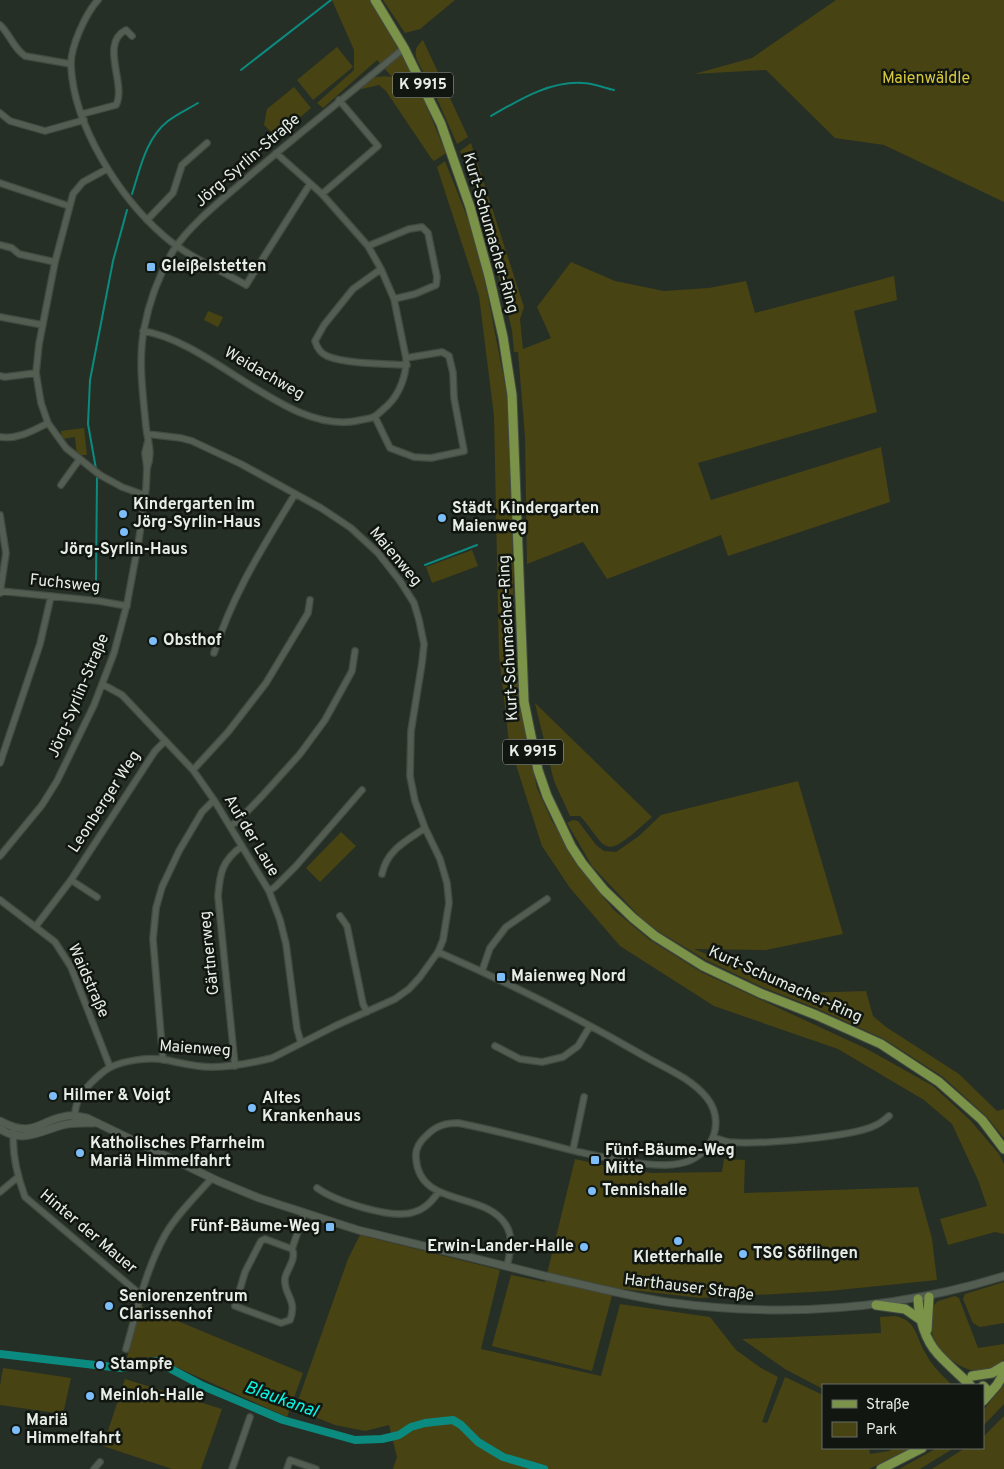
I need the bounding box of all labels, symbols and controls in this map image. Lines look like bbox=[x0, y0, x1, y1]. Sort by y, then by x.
park label: Maienwäldle bbox=[882, 69, 970, 89]
road number: K 9915 bbox=[393, 72, 453, 98]
street label: Jörg-Syrlin-Straße bbox=[191, 110, 305, 212]
street label: Kurt-Schumacher-Ring bbox=[457, 150, 523, 316]
place label: Gleißelstetten bbox=[161, 257, 266, 277]
marker: Gleißelstetten bbox=[145, 261, 157, 273]
street label: Weidachweg bbox=[220, 343, 308, 405]
place label: Kindergarten im Jörg-Syrlin-Haus bbox=[133, 495, 261, 533]
place label: Städt. Kindergarten Maienweg bbox=[452, 499, 599, 537]
marker: Kindergarten im Jörg-Syrlin-Haus bbox=[117, 508, 129, 520]
marker: Städt. Kindergarten Maienweg bbox=[436, 512, 448, 524]
street label: Maienweg bbox=[364, 523, 426, 591]
marker: Jörg-Syrlin-Haus bbox=[118, 526, 130, 538]
place label: Jörg-Syrlin-Haus bbox=[60, 540, 188, 560]
street label: Kurt-Schumacher-Ring bbox=[495, 554, 523, 722]
street label: Fuchsweg bbox=[29, 570, 101, 598]
street label: Jörg-Syrlin-Straße bbox=[44, 631, 114, 761]
place label: Obsthof bbox=[163, 631, 222, 651]
marker: Obsthof bbox=[147, 635, 159, 647]
road number: K 9915 bbox=[503, 740, 563, 764]
street label: Leonberger Weg bbox=[65, 747, 145, 857]
street label: Auf der Laue bbox=[219, 792, 283, 880]
street label: Gärtnerweg bbox=[196, 910, 224, 996]
street label: Waidstraße bbox=[63, 941, 113, 1021]
street label: Kurt-Schumacher-Ring bbox=[705, 942, 865, 1028]
place label: Maienweg Nord bbox=[511, 967, 626, 987]
marker: Maienweg Nord bbox=[495, 971, 507, 983]
street label: Maienweg bbox=[159, 1037, 231, 1061]
place label: Hilmer & Voigt bbox=[63, 1086, 171, 1106]
place label: Altes Krankenhaus bbox=[262, 1089, 361, 1127]
marker: Hilmer & Voigt bbox=[47, 1090, 59, 1102]
marker: Altes Krankenhaus bbox=[246, 1102, 258, 1114]
place label: Katholisches Pfarrheim Mariä Himmelfahrt bbox=[90, 1134, 265, 1172]
place label: Fünf-Bäume-Weg Mitte bbox=[605, 1141, 735, 1179]
marker: Katholisches Pfarrheim Mariä Himmelfahrt bbox=[74, 1147, 86, 1159]
marker: Fünf-Bäume-Weg Mitte bbox=[589, 1154, 601, 1166]
place label: Tennishalle bbox=[602, 1181, 687, 1201]
street label: Hinter der Mauer bbox=[35, 1185, 141, 1279]
marker: Tennishalle bbox=[586, 1185, 598, 1197]
place label: Fünf-Bäume-Weg bbox=[190, 1217, 320, 1237]
marker: Fünf-Bäume-Weg bbox=[324, 1221, 336, 1233]
marker: Kletterhalle bbox=[672, 1235, 684, 1247]
place label: Erwin-Lander-Halle bbox=[427, 1237, 574, 1257]
marker: Erwin-Lander-Halle bbox=[578, 1241, 590, 1253]
place label: TSG Söflingen bbox=[753, 1244, 858, 1264]
place label: Kletterhalle bbox=[633, 1248, 723, 1268]
marker: TSG Söflingen bbox=[737, 1248, 749, 1260]
street label: Harthauser Straße bbox=[623, 1270, 755, 1306]
place label: Seniorenzentrum Clarissenhof bbox=[119, 1287, 248, 1325]
marker: Seniorenzentrum Clarissenhof bbox=[103, 1300, 115, 1312]
place label: Stampfe bbox=[110, 1355, 173, 1375]
marker: Stampfe bbox=[94, 1359, 106, 1371]
water label: Blaukanal bbox=[241, 1376, 322, 1424]
legend bbox=[822, 1384, 984, 1449]
place label: Meinloh-Halle bbox=[100, 1386, 204, 1406]
marker: Meinloh-Halle bbox=[84, 1390, 96, 1402]
text: Straße bbox=[866, 1396, 910, 1415]
place label: Mariä Himmelfahrt bbox=[26, 1411, 121, 1449]
text: Park bbox=[866, 1421, 897, 1440]
marker: Mariä Himmelfahrt bbox=[10, 1424, 22, 1436]

